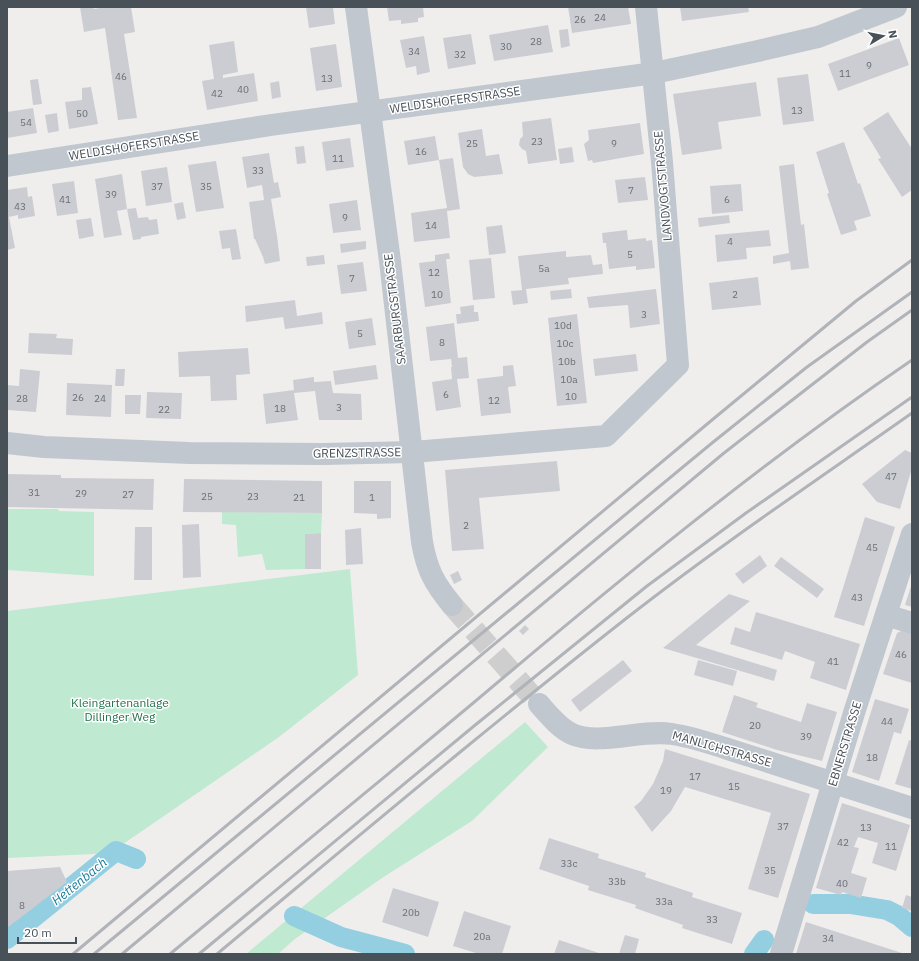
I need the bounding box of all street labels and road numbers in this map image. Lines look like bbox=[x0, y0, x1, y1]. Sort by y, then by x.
street label: WELDISHOFERSTRASSE bbox=[389, 83, 521, 116]
street label: WELDISHOFERSTRASSE bbox=[68, 128, 200, 163]
street label: LANDVOGTSTRASSE bbox=[650, 130, 675, 242]
street label: SAARBURGSTRASSE bbox=[380, 253, 409, 366]
street label: GRENZSTRASSE bbox=[313, 444, 401, 461]
street label: EBNERSTRASSE bbox=[825, 700, 865, 788]
street label: MANLICHSTRASSE bbox=[671, 727, 773, 770]

